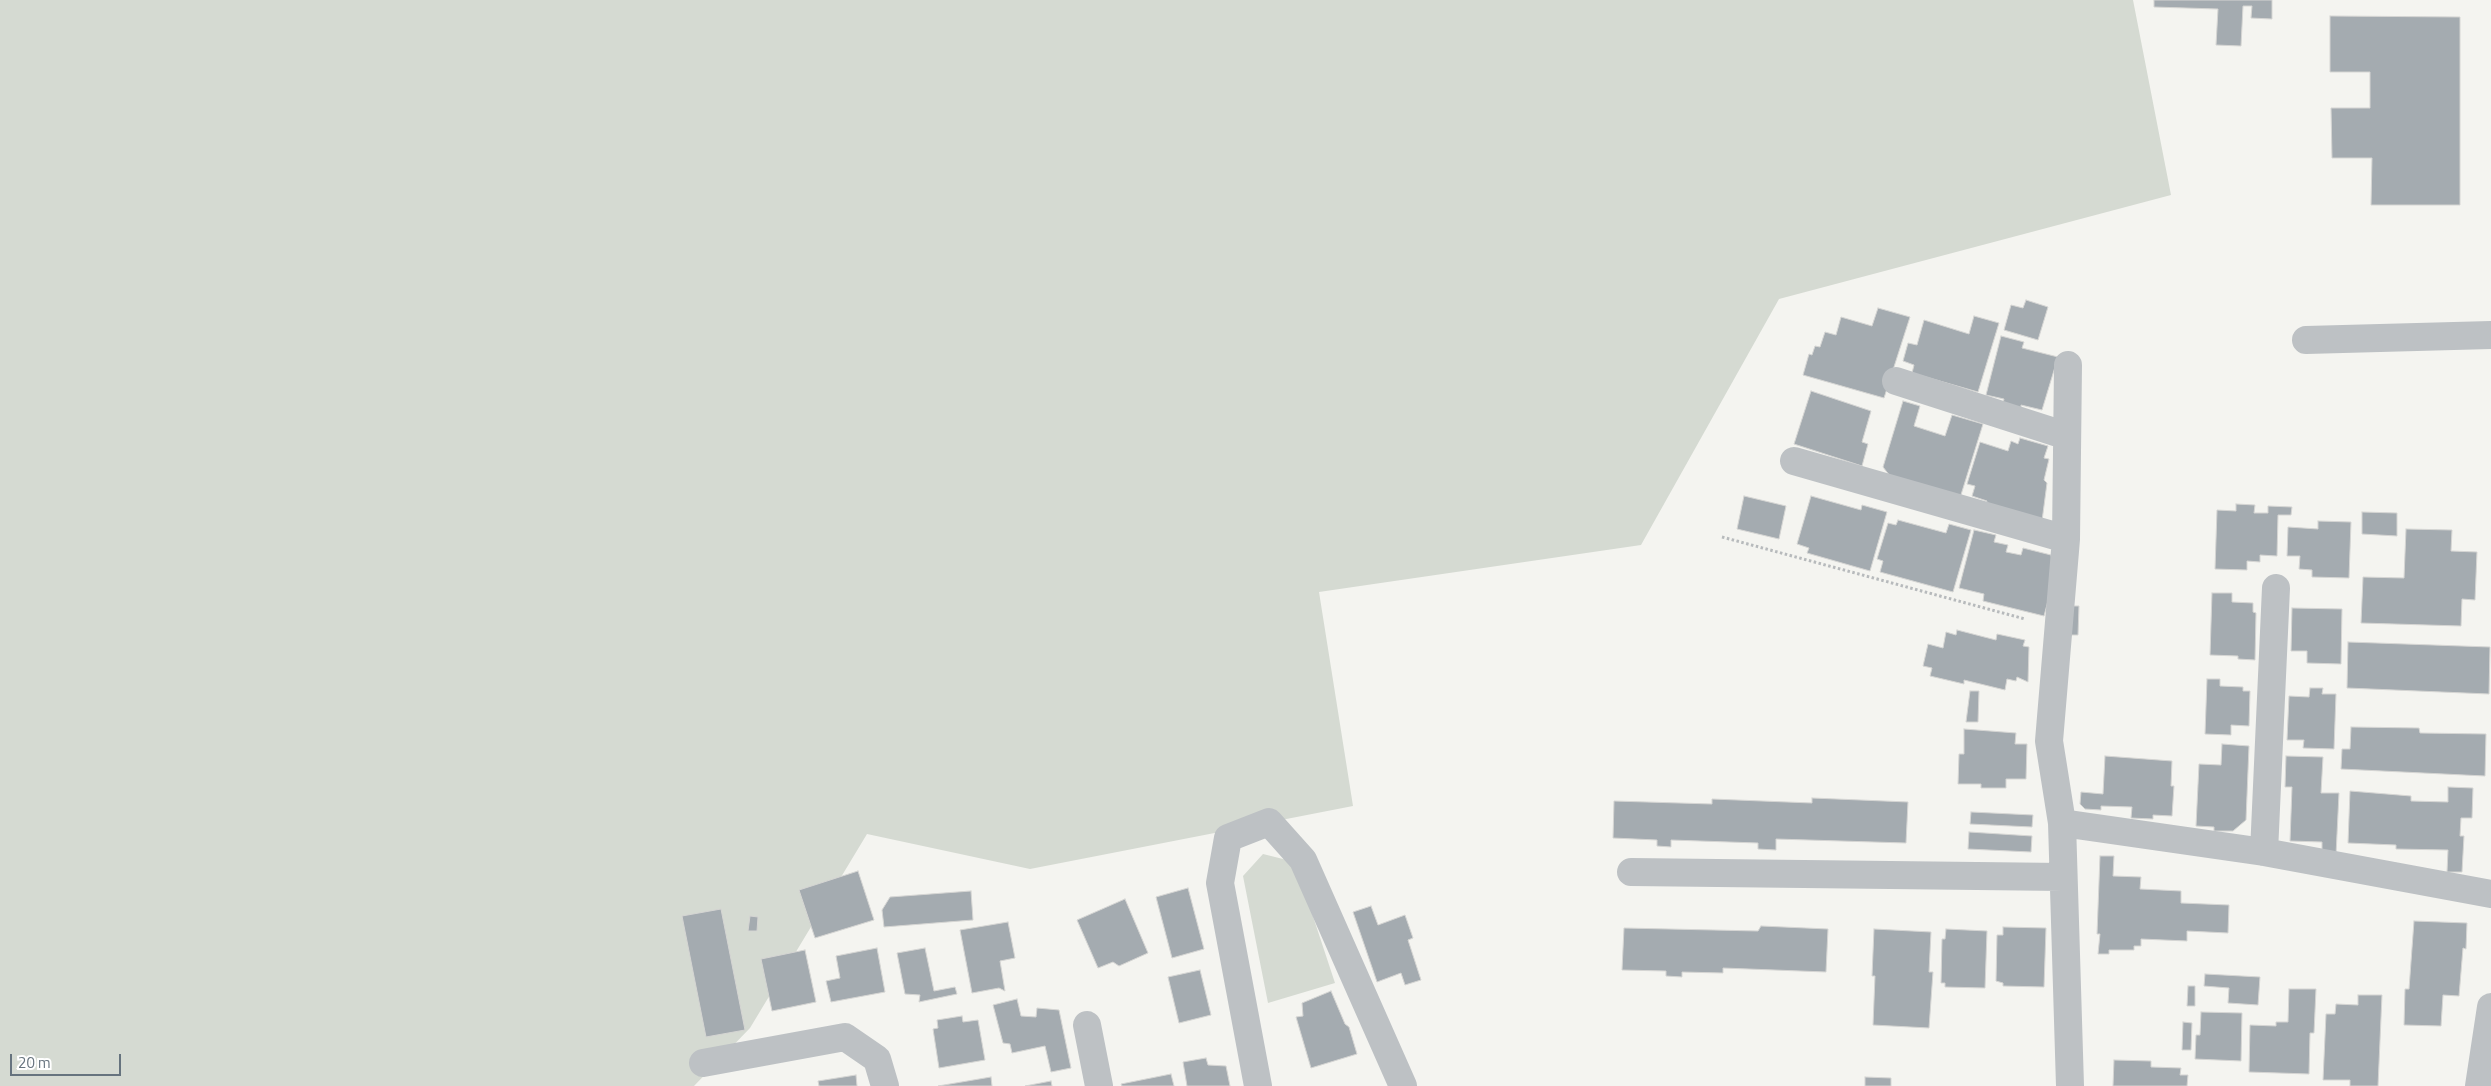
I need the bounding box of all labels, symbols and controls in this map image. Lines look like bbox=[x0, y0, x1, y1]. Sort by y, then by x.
scale bar bbox=[12, 1044, 124, 1076]
text: 20 m bbox=[18, 1051, 51, 1074]

